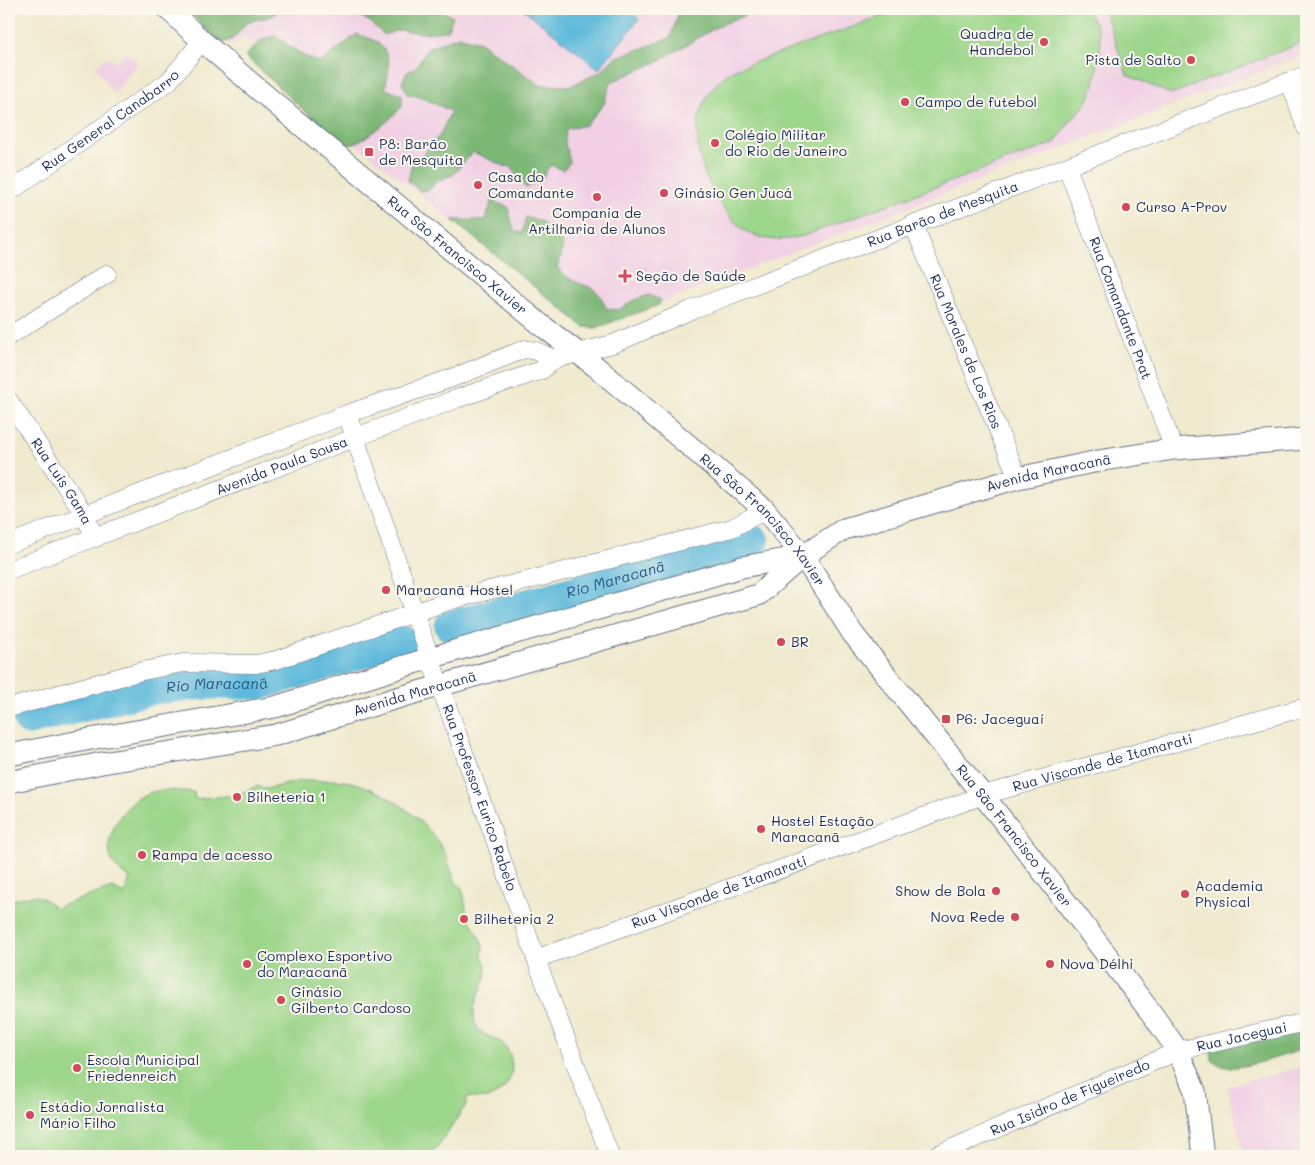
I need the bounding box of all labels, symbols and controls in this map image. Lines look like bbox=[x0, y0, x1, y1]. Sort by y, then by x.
place label: Quadra de Handebol bbox=[960, 24, 1034, 59]
marker: Quadra de Handebol bbox=[1038, 36, 1050, 48]
place label: Pista de Salto bbox=[1085, 50, 1181, 69]
marker: Pista de Salto bbox=[1185, 54, 1197, 66]
street label: Rua General Canabarro bbox=[38, 66, 183, 176]
place label: Campo de futebol bbox=[915, 92, 1037, 111]
marker: Campo de futebol bbox=[899, 96, 911, 108]
place label: Colégio Militar do Rio de Janeiro bbox=[725, 125, 847, 160]
place label: P8: Barão de Mesquita bbox=[379, 134, 463, 169]
marker: Colégio Militar do Rio de Janeiro bbox=[709, 137, 721, 149]
marker: P8: Barão de Mesquita bbox=[363, 146, 375, 158]
place label: Casa do Comandante bbox=[488, 167, 574, 202]
street label: Rua Barão de Mesquita bbox=[864, 176, 1021, 251]
marker: Casa do Comandante bbox=[472, 179, 484, 191]
place label: Ginásio Gen Jucá bbox=[674, 183, 793, 202]
marker: Ginásio Gen Jucá bbox=[658, 187, 670, 199]
street label: Rua São Francisco Xavier bbox=[384, 191, 532, 319]
marker: Compania de Artilharia de Alunos bbox=[591, 191, 603, 203]
place label: Curso A-Prov bbox=[1136, 197, 1227, 216]
marker: Curso A-Prov bbox=[1120, 201, 1132, 213]
place label: Compania de Artilharia de Alunos bbox=[528, 203, 666, 238]
street label: Rua Comandante Prat bbox=[1085, 234, 1157, 382]
place label: Seção de Saúde bbox=[636, 266, 746, 285]
marker: Seção de Saúde bbox=[618, 269, 632, 283]
street label: Rua Morales de Los Rios bbox=[926, 271, 1007, 432]
street label: Avenida Paula Sousa bbox=[213, 431, 350, 499]
street label: Rua Luis Gama bbox=[27, 434, 97, 528]
street label: Rua São Francisco Xavier bbox=[696, 449, 830, 590]
street label: Avenida Maracanã bbox=[984, 449, 1112, 496]
water label: Rio Maracanã bbox=[564, 555, 667, 602]
place label: Maracanã Hostel bbox=[396, 580, 513, 599]
marker: Maracanã Hostel bbox=[380, 584, 392, 596]
place label: BR bbox=[791, 632, 809, 651]
marker: BR bbox=[775, 636, 787, 648]
street label: Avenida Maracanã bbox=[351, 666, 478, 720]
water label: Rio Maracanã bbox=[165, 672, 270, 697]
street label: Rua Professor Eurico Rabelo bbox=[438, 702, 522, 893]
place label: P6: Jaceguaí bbox=[956, 709, 1044, 728]
marker: P6: Jaceguaí bbox=[940, 713, 952, 725]
street label: Rua Visconde de Itamarati bbox=[1010, 728, 1194, 796]
street label: Rua São Francisco Xavier bbox=[952, 760, 1076, 911]
place label: Bilheteria 1 bbox=[247, 787, 326, 806]
marker: Bilheteria 1 bbox=[231, 791, 243, 803]
place label: Hostel Estação Maracanã bbox=[771, 811, 874, 846]
marker: Hostel Estação Maracanã bbox=[755, 823, 767, 835]
place label: Rampa de acesso bbox=[152, 845, 272, 864]
marker: Rampa de acesso bbox=[136, 849, 148, 861]
street label: Rua Visconde de Itamarati bbox=[629, 850, 809, 932]
place label: Academia Physical bbox=[1195, 876, 1263, 911]
place label: Show de Bola bbox=[895, 881, 986, 900]
marker: Show de Bola bbox=[990, 885, 1002, 897]
marker: Academia Physical bbox=[1179, 888, 1191, 900]
place label: Nova Rede bbox=[931, 907, 1005, 926]
place label: Bilheteria 2 bbox=[474, 909, 554, 928]
marker: Nova Rede bbox=[1009, 911, 1021, 923]
marker: Bilheteria 2 bbox=[458, 913, 470, 925]
place label: Complexo Esportivo do Maracanã bbox=[257, 946, 392, 981]
place label: Nova Délhi bbox=[1060, 954, 1133, 973]
marker: Complexo Esportivo do Maracanã bbox=[241, 958, 253, 970]
marker: Nova Délhi bbox=[1044, 958, 1056, 970]
place label: Ginásio Gilberto Cardoso bbox=[291, 982, 411, 1017]
marker: Ginásio Gilberto Cardoso bbox=[275, 994, 287, 1006]
street label: Rua Jaceguai bbox=[1195, 1017, 1289, 1056]
place label: Escola Municipal Friedenreich bbox=[87, 1050, 199, 1085]
street label: Rua Isidro de Figueiredo bbox=[987, 1054, 1152, 1140]
marker: Escola Municipal Friedenreich bbox=[71, 1062, 83, 1074]
place label: Estádio Jornalista Mário Filho bbox=[40, 1097, 165, 1132]
marker: Estádio Jornalista Mário Filho bbox=[24, 1109, 36, 1121]

